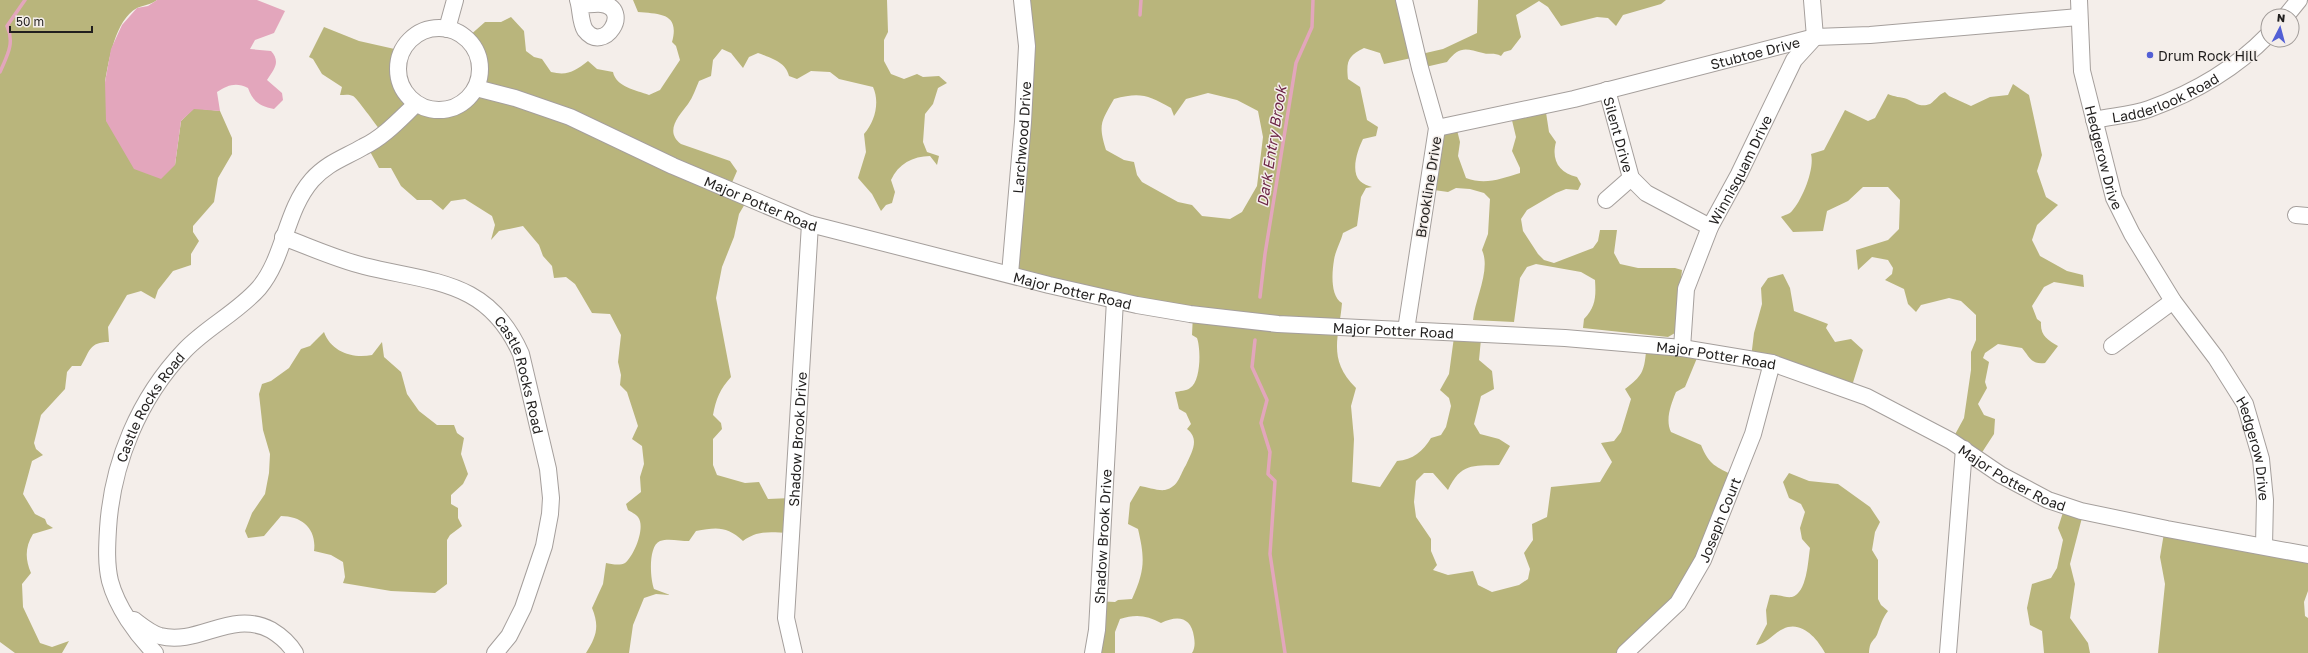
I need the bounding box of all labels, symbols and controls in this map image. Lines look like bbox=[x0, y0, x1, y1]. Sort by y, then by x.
scale bar bbox=[10, 8, 92, 34]
north arrow bbox=[2260, 8, 2300, 48]
text: N bbox=[2276, 11, 2286, 24]
text: 50 m bbox=[16, 14, 44, 29]
street label: Stubtoe Drive bbox=[1709, 33, 1802, 72]
place label: Drum Rock Hill bbox=[2158, 47, 2258, 64]
marker: Drum Rock Hill bbox=[2145, 50, 2155, 60]
street label: Ladderlook Road bbox=[2110, 69, 2222, 125]
street label: Larchwood Drive bbox=[1008, 81, 1034, 194]
water label: Dark Entry Brook bbox=[1253, 83, 1291, 208]
street label: Silent Drive bbox=[1601, 95, 1638, 174]
street label: Hedgerow Drive bbox=[2082, 103, 2127, 212]
street label: Winnisquam Drive bbox=[1704, 112, 1775, 228]
street label: Brookline Drive bbox=[1412, 135, 1444, 239]
street label: Major Potter Road bbox=[702, 172, 819, 234]
street label: Major Potter Road bbox=[1012, 268, 1133, 312]
street label: Castle Rocks Road bbox=[492, 312, 548, 435]
street label: Major Potter Road bbox=[1332, 318, 1454, 341]
street label: Major Potter Road bbox=[1656, 337, 1777, 372]
street label: Castle Rocks Road bbox=[112, 348, 188, 464]
street label: Shadow Brook Drive bbox=[784, 371, 809, 507]
street label: Hedgerow Drive bbox=[2233, 392, 2274, 501]
street label: Major Potter Road bbox=[1955, 440, 2068, 514]
street label: Shadow Brook Drive bbox=[1090, 469, 1114, 604]
street label: Joseph Court bbox=[1694, 475, 1744, 565]

